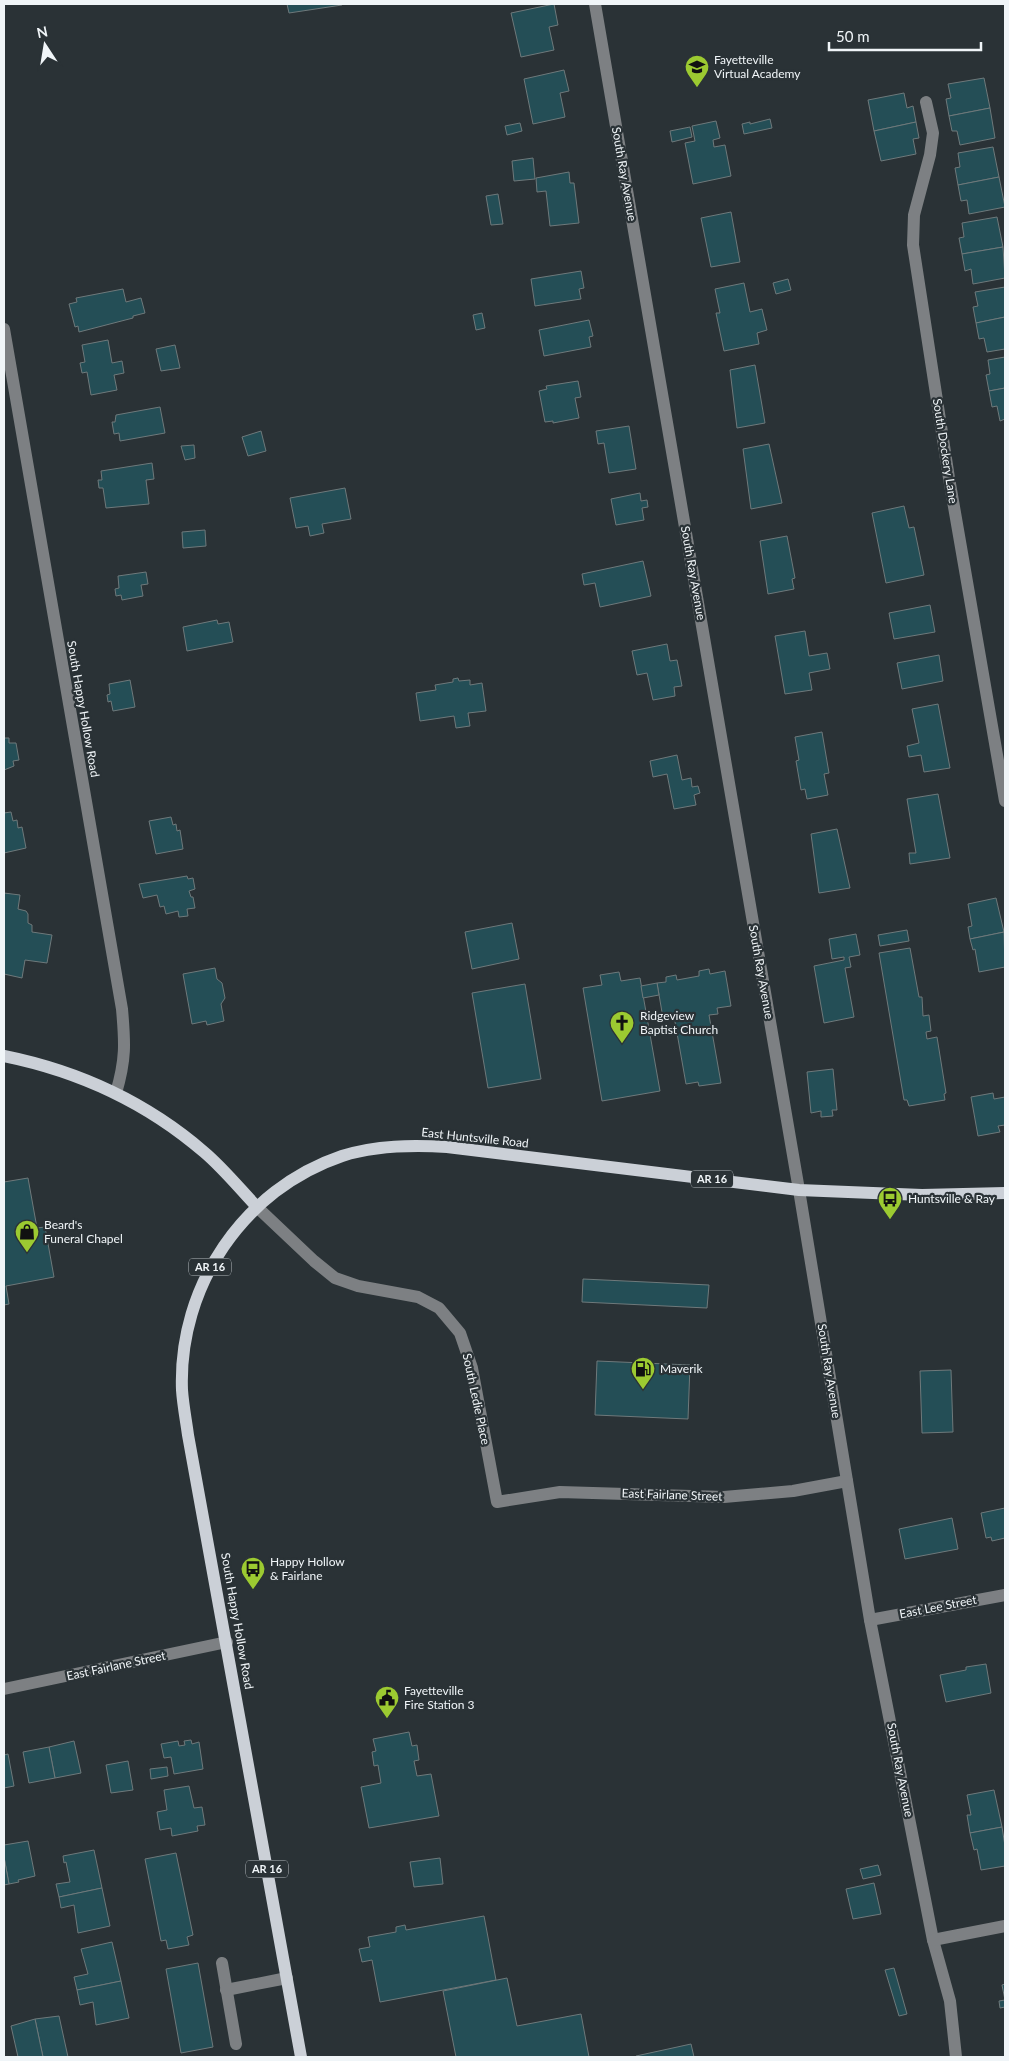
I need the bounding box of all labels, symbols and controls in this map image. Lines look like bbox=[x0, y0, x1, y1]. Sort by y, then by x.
north arrow bbox=[20, 20, 70, 70]
scale bar bbox=[829, 20, 982, 52]
text: N bbox=[35, 22, 49, 41]
text: 50 m bbox=[836, 27, 870, 45]
place label: Fayetteville Virtual Academy bbox=[714, 52, 801, 81]
school or university icon: Fayetteville Virtual Academy bbox=[684, 54, 710, 88]
street label: South Ray Avenue bbox=[609, 126, 640, 222]
street label: South Dockery Lane bbox=[930, 397, 961, 505]
street label: South Ray Avenue bbox=[678, 525, 709, 621]
street label: South Happy Hollow Road bbox=[64, 640, 103, 778]
street label: South Ray Avenue bbox=[746, 924, 777, 1020]
place label: Ridgeview Baptist Church bbox=[640, 1008, 718, 1037]
church icon: Ridgeview Baptist Church bbox=[609, 1010, 635, 1044]
street label: East Huntsville Road bbox=[421, 1124, 530, 1151]
road number: AR 16 bbox=[691, 1170, 733, 1188]
bus stop icon: Huntsville & Ray bbox=[877, 1186, 903, 1220]
place label: Huntsville & Ray bbox=[908, 1191, 996, 1206]
place label: Beard's Funeral Chapel bbox=[44, 1217, 123, 1246]
shop icon: Beard's Funeral Chapel bbox=[14, 1219, 40, 1253]
road number: AR 16 bbox=[189, 1258, 231, 1276]
street label: South Ray Avenue bbox=[815, 1323, 844, 1419]
street label: South Ledie Place bbox=[459, 1352, 493, 1446]
fuel station icon: Maverik bbox=[630, 1356, 656, 1390]
place label: Maverik bbox=[660, 1361, 703, 1376]
street label: East Fairlane Street bbox=[621, 1485, 723, 1504]
street label: South Happy Hollow Road bbox=[218, 1552, 257, 1690]
place label: Happy Hollow & Fairlane bbox=[270, 1554, 345, 1583]
bus stop icon: Happy Hollow & Fairlane bbox=[240, 1556, 266, 1590]
street label: East Lee Street bbox=[898, 1592, 979, 1621]
street label: East Fairlane Street bbox=[65, 1648, 168, 1683]
place label: Fayetteville Fire Station 3 bbox=[404, 1683, 475, 1712]
public building icon: Fayetteville Fire Station 3 bbox=[374, 1685, 400, 1719]
street label: South Ray Avenue bbox=[884, 1722, 917, 1818]
road number: AR 16 bbox=[246, 1860, 288, 1878]

